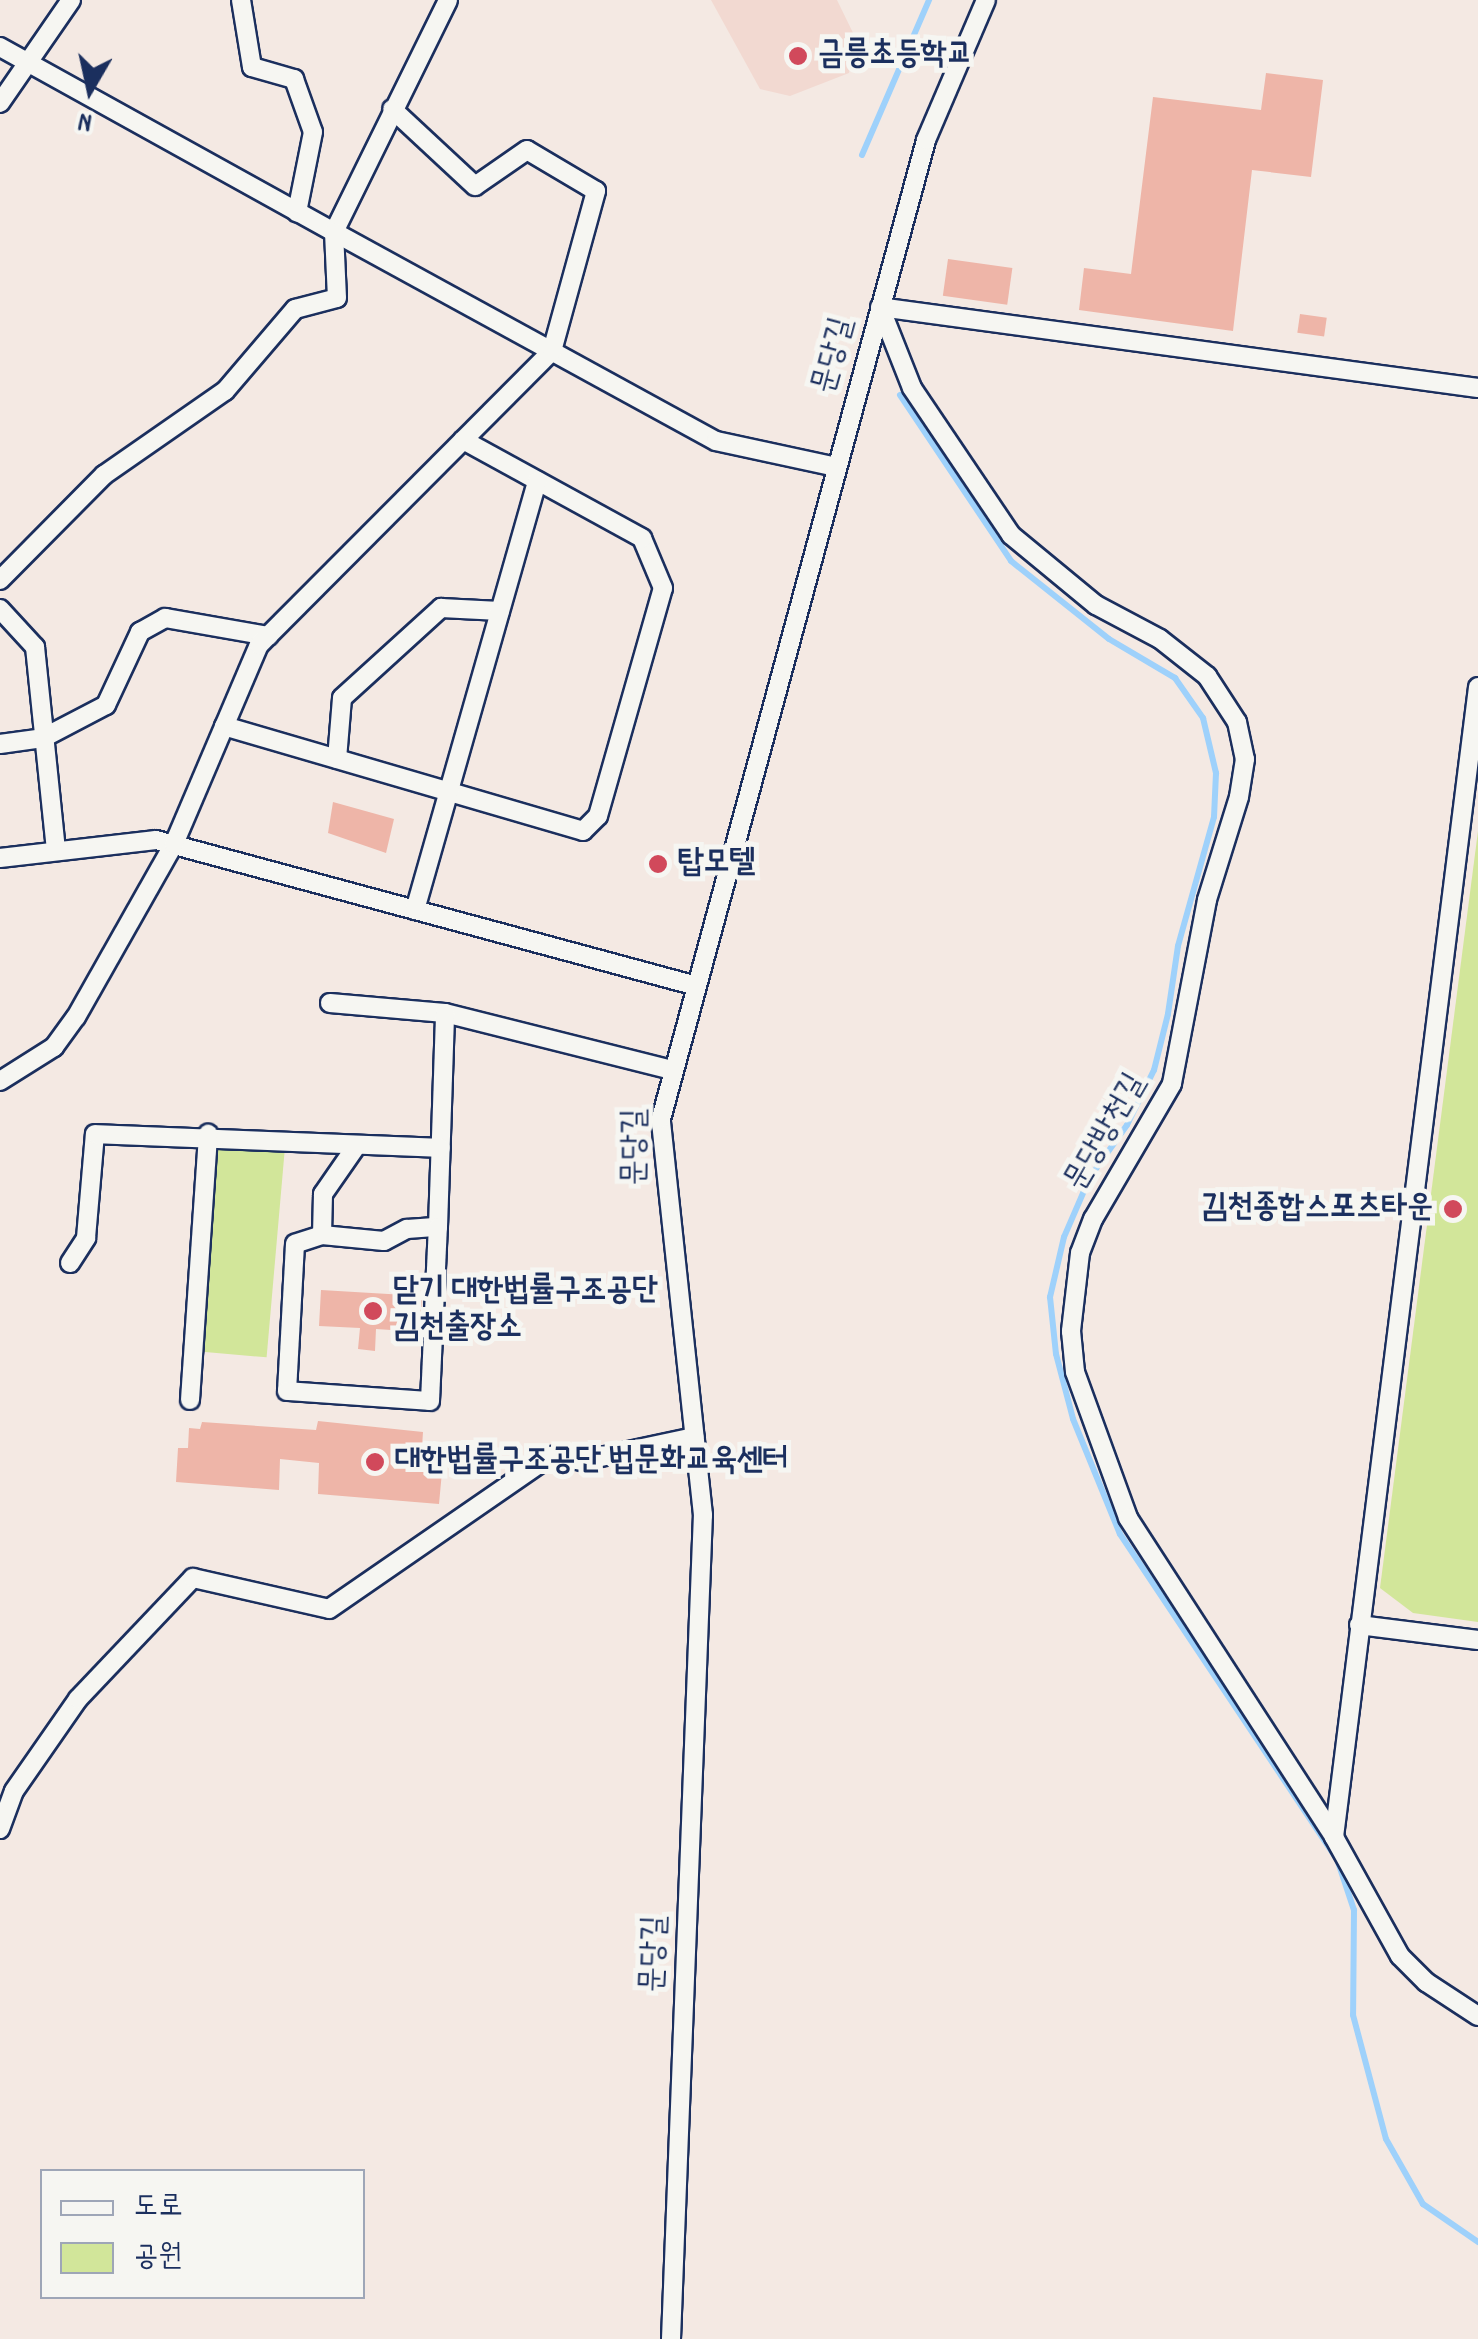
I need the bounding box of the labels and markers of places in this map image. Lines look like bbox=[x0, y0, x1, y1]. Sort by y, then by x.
place label: 금릉초등학교 bbox=[818, 37, 972, 75]
marker: 금릉초등학교 bbox=[787, 45, 809, 67]
place label: 탑모텔 bbox=[678, 845, 755, 883]
marker: 탑모텔 bbox=[647, 853, 669, 875]
place label: 김천종합스포츠타운 bbox=[1201, 1190, 1433, 1228]
marker: 김천종합스포츠타운 bbox=[1442, 1198, 1464, 1220]
place label: 닫기 대한법률구조공단 김천출장소 bbox=[393, 1274, 658, 1349]
marker: 닫기 대한법률구조공단 김천출장소 bbox=[362, 1300, 384, 1322]
place label: 대한법률구조공단 법문화교육센터 bbox=[395, 1443, 789, 1481]
marker: 대한법률구조공단 법문화교육센터 bbox=[364, 1451, 386, 1473]

